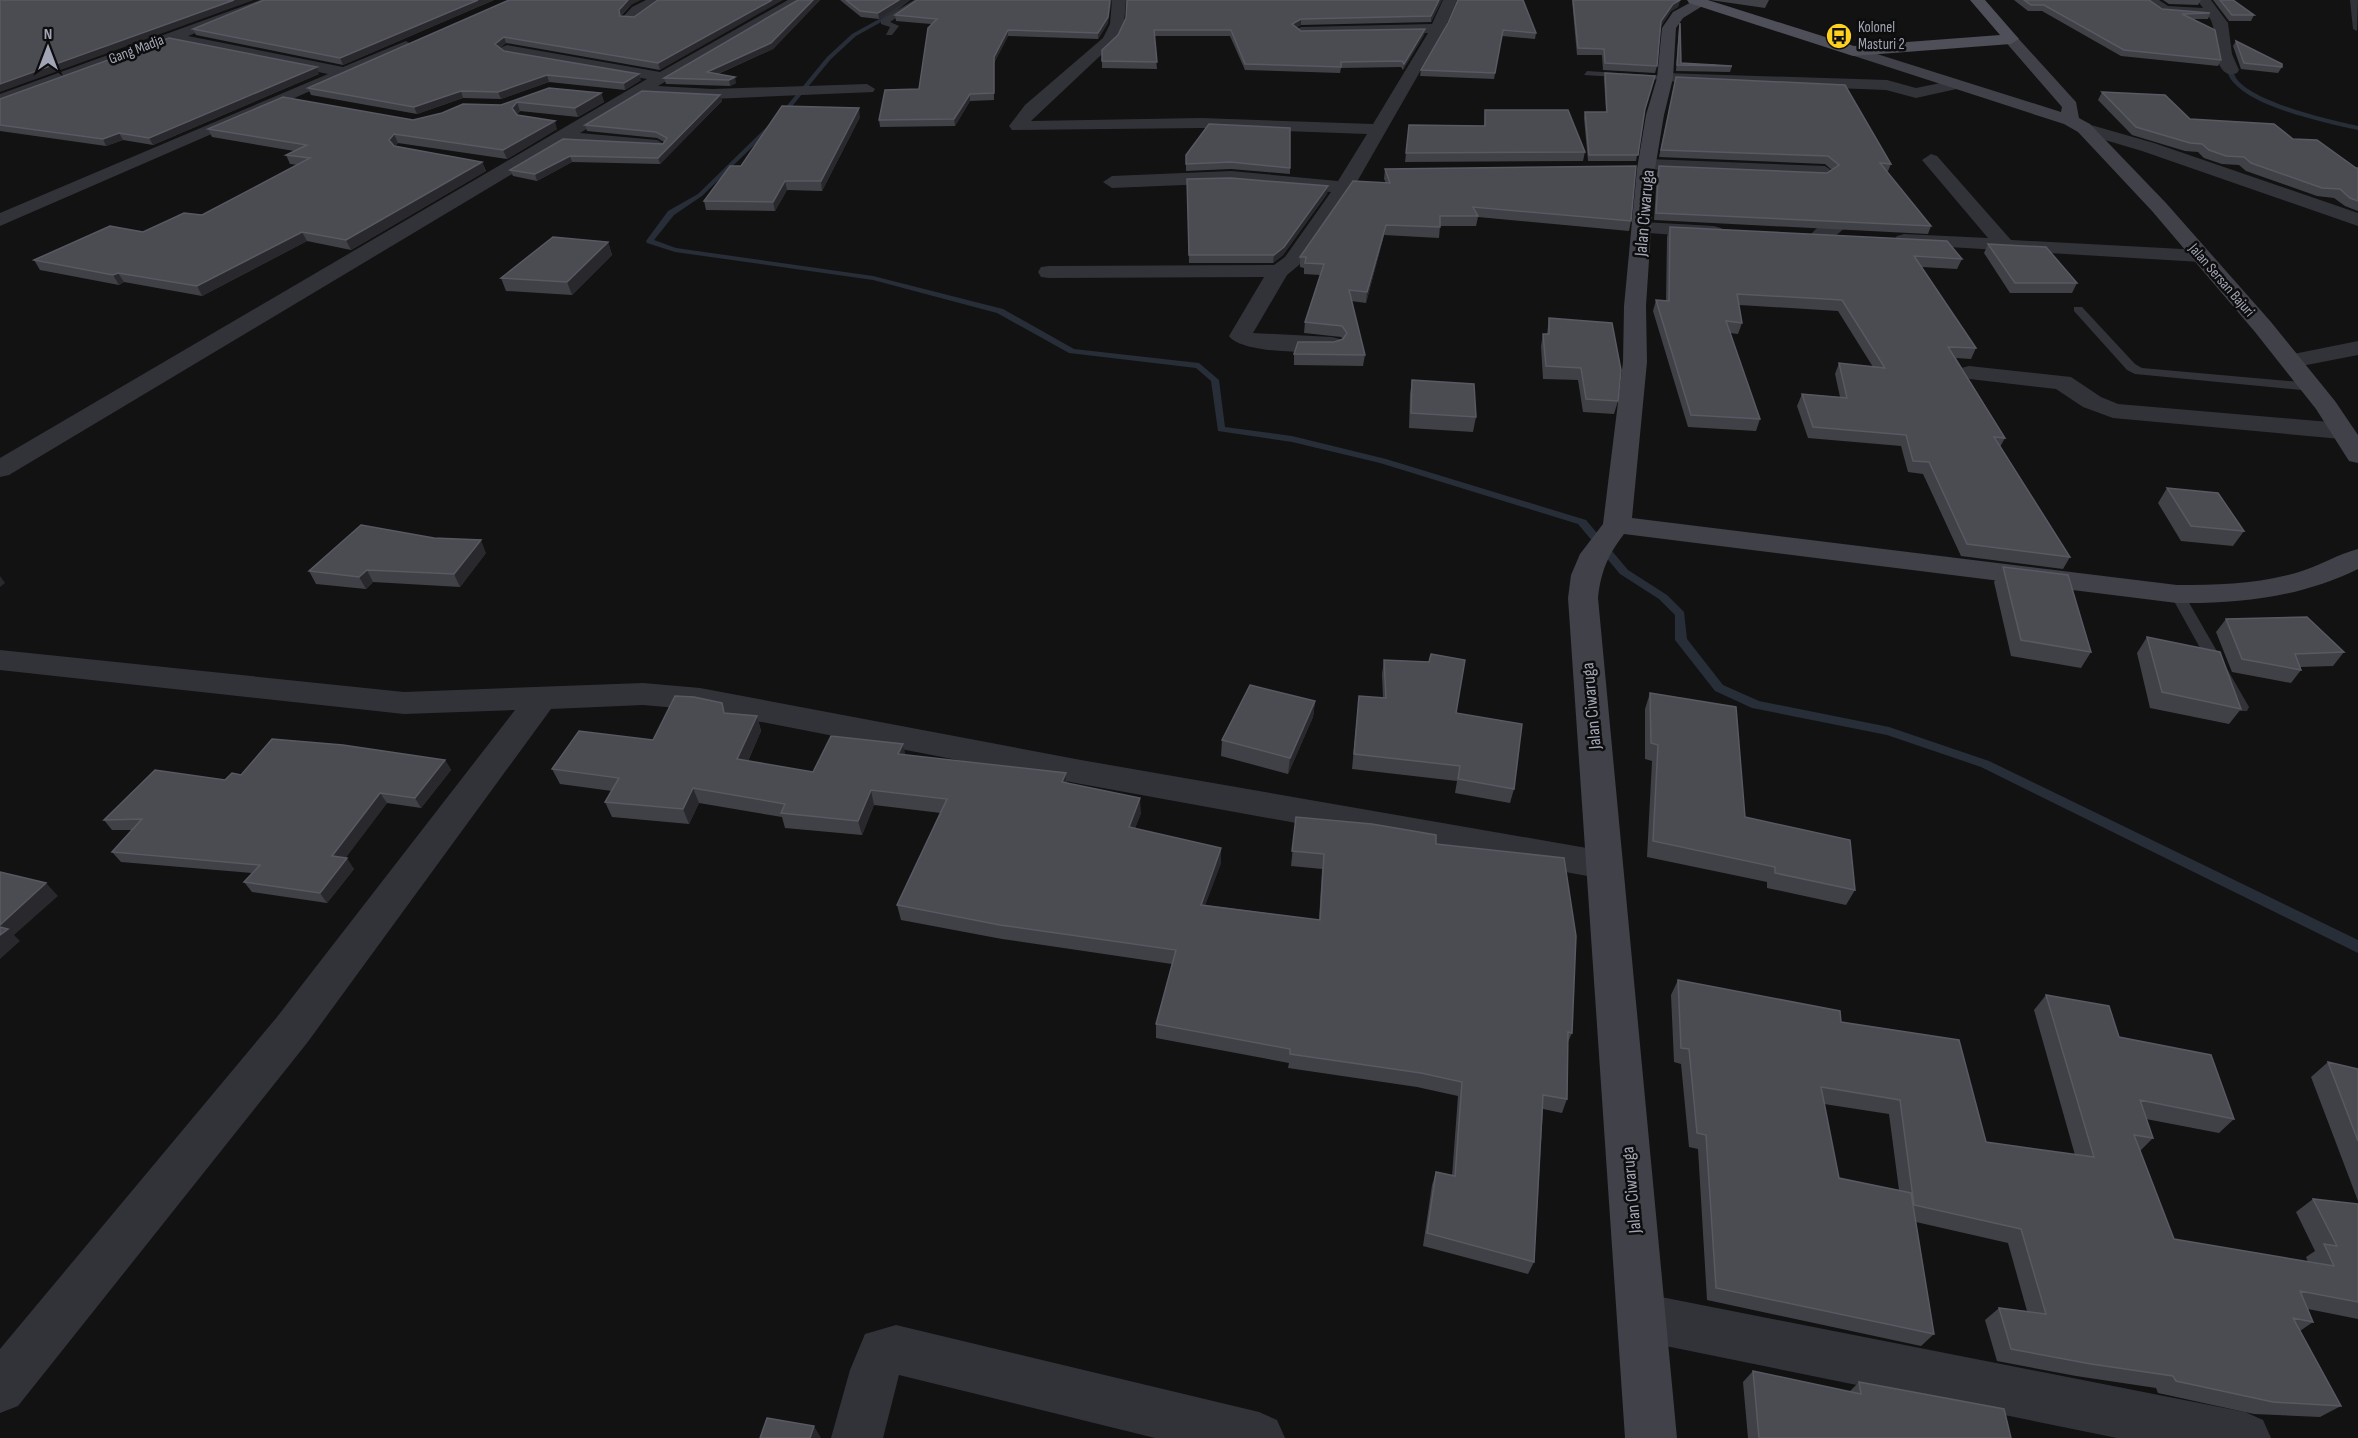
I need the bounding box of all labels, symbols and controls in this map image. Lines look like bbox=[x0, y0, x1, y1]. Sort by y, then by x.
north arrow bbox=[18, 18, 78, 78]
place label: Kolonel Masturi 2 bbox=[1858, 18, 1905, 54]
bus stop icon: Kolonel Masturi 2 bbox=[1824, 21, 1854, 51]
text: N bbox=[44, 25, 52, 44]
street label: Gang Madja bbox=[106, 30, 167, 69]
street label: Jalan Ciwaruga bbox=[1630, 169, 1659, 258]
street label: Jalan Sersan Bajuri bbox=[2184, 239, 2259, 321]
street label: Jalan Ciwaruga bbox=[1577, 662, 1606, 751]
street label: Jalan Ciwaruga bbox=[1617, 1146, 1646, 1235]

